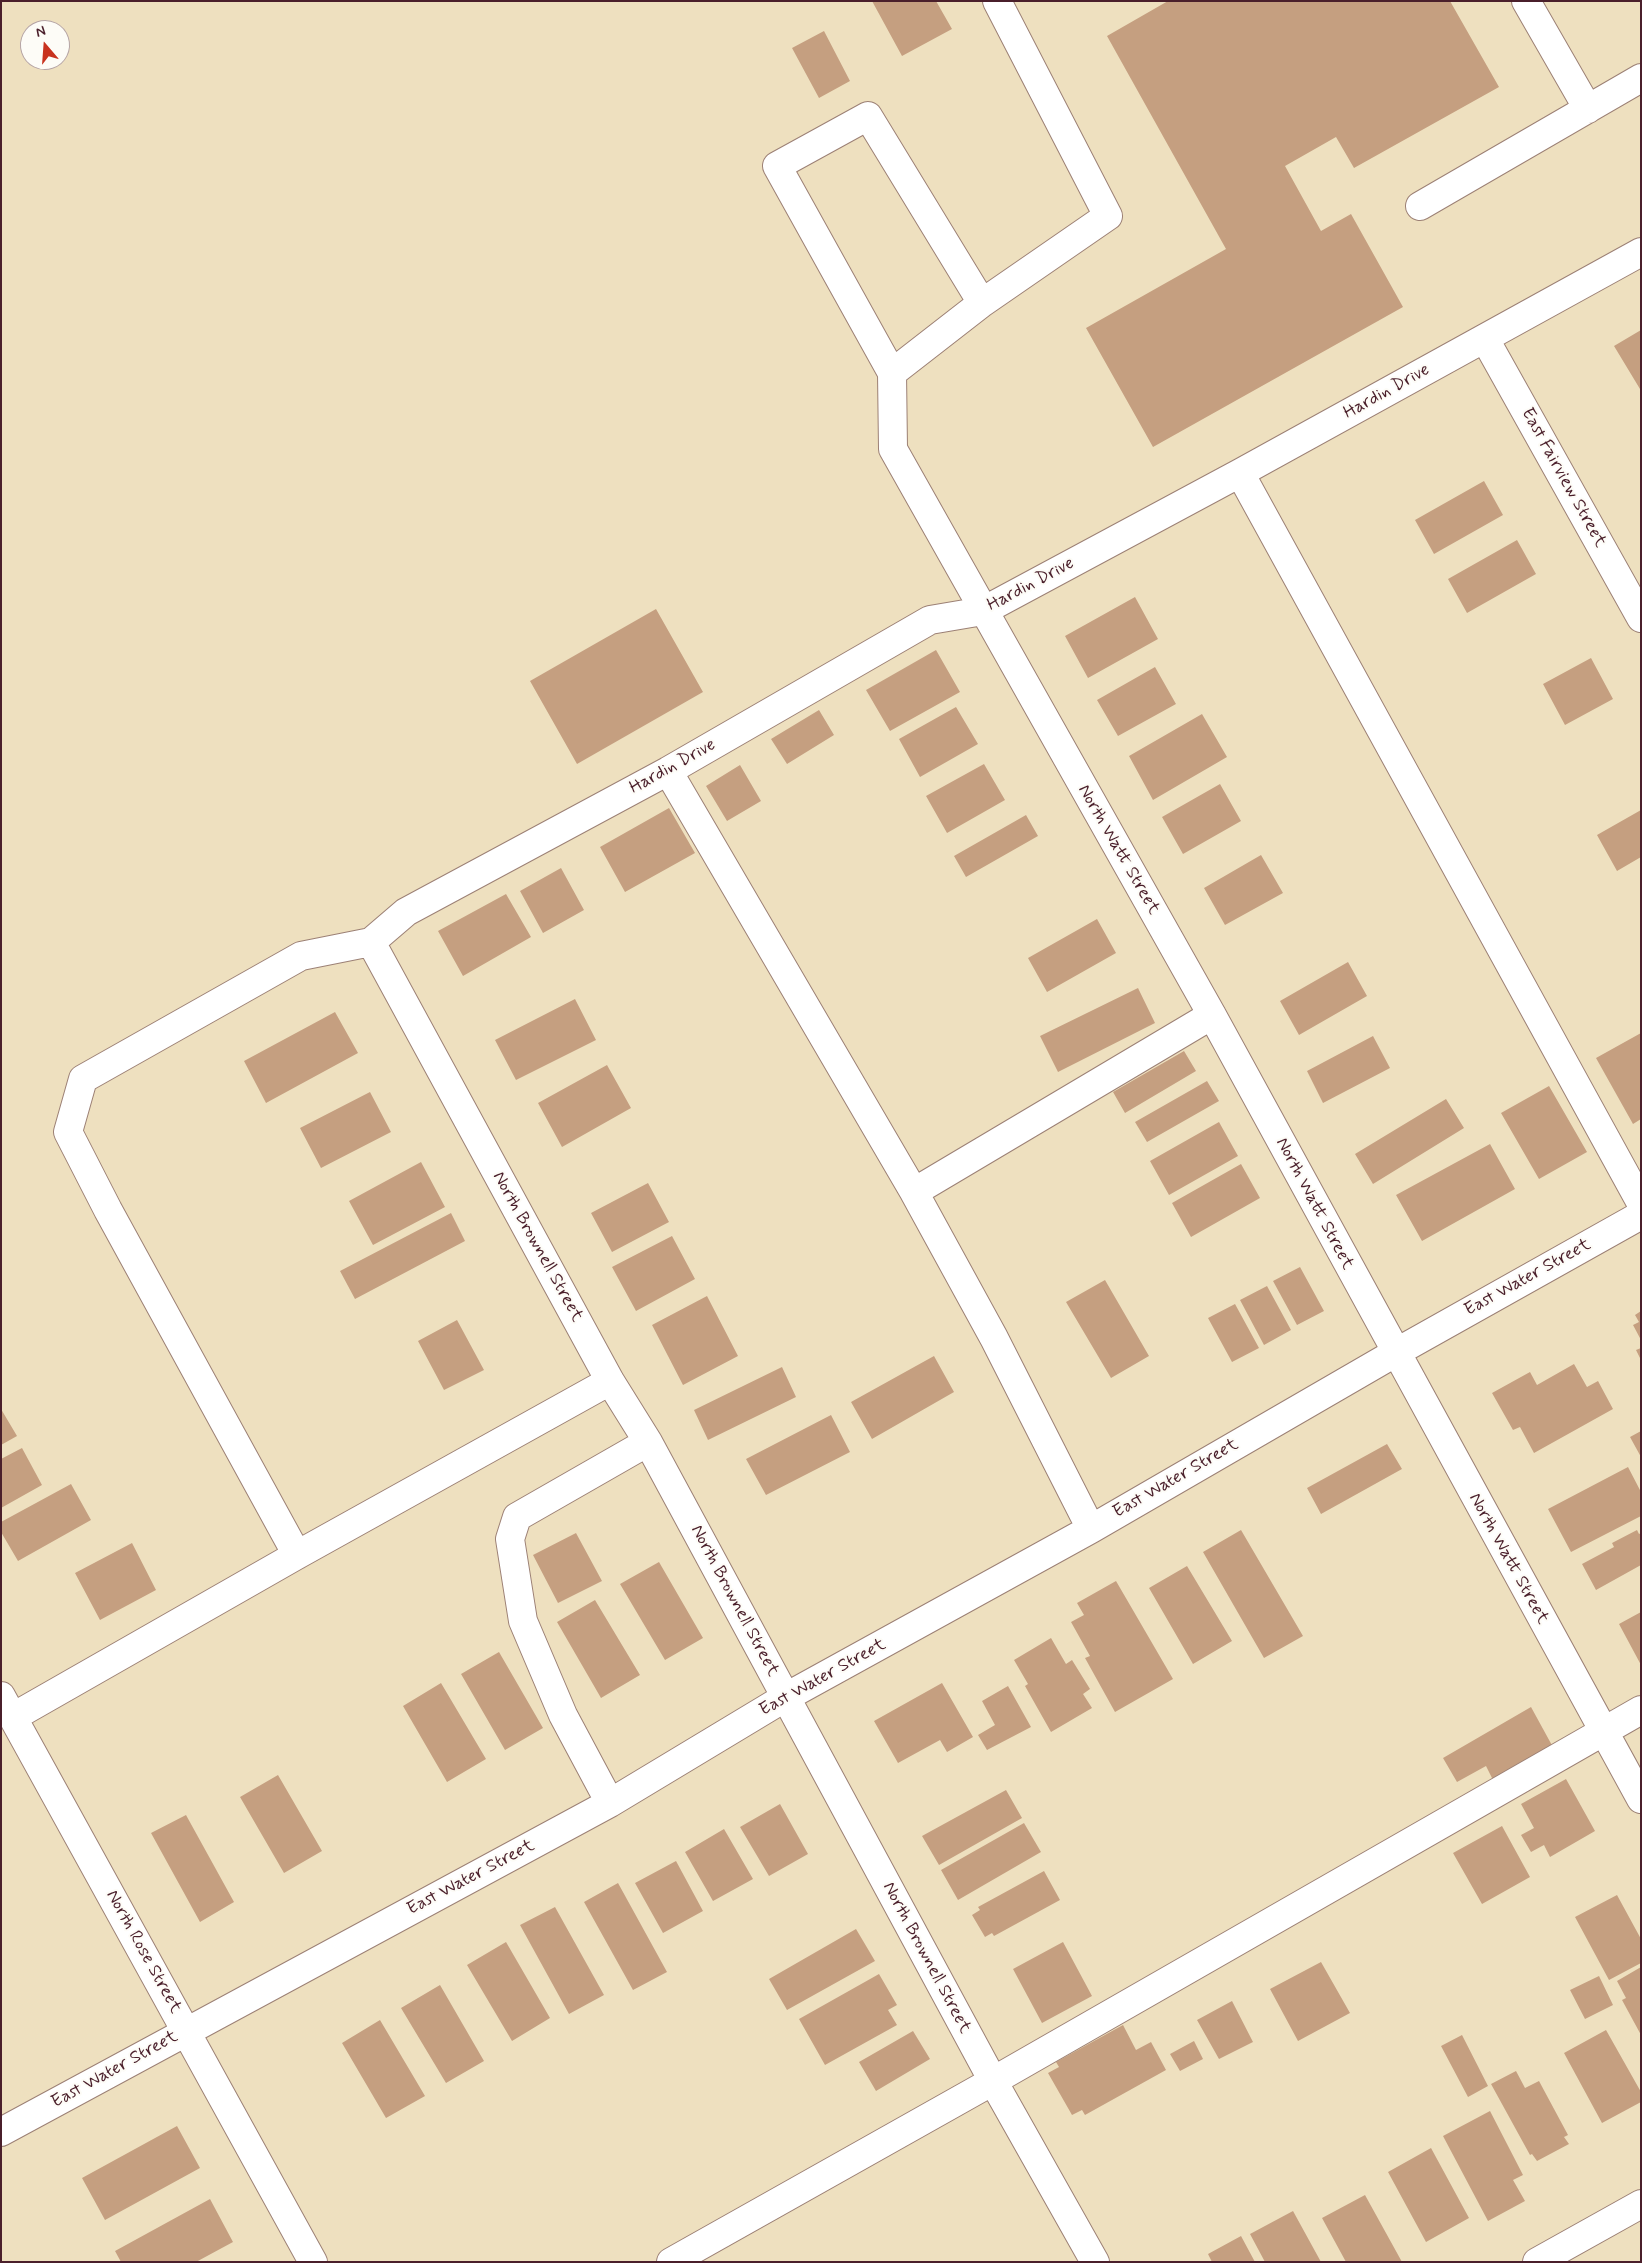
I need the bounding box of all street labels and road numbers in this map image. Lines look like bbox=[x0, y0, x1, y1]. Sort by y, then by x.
street label: Hardin Drive bbox=[1340, 359, 1434, 425]
street label: East Fairview Street bbox=[1516, 404, 1610, 552]
street label: Hardin Drive bbox=[984, 553, 1078, 617]
street label: Hardin Drive bbox=[626, 734, 720, 800]
street label: North Watt Street bbox=[1072, 781, 1164, 919]
street label: North Watt Street bbox=[1270, 1134, 1358, 1274]
street label: North Brownell Street bbox=[487, 1168, 587, 1326]
street label: East Water Street bbox=[1461, 1234, 1595, 1322]
street label: East Water Street bbox=[1109, 1434, 1243, 1524]
street label: North Watt Street bbox=[1463, 1490, 1553, 1628]
street label: North Brownell Street bbox=[685, 1522, 783, 1680]
street label: East Water Street bbox=[756, 1634, 890, 1722]
street label: East Water Street bbox=[404, 1835, 538, 1921]
street label: North Brownell Street bbox=[877, 1879, 975, 2037]
street label: North Rose Street bbox=[100, 1887, 186, 2017]
street label: East Water Street bbox=[48, 2026, 182, 2114]

